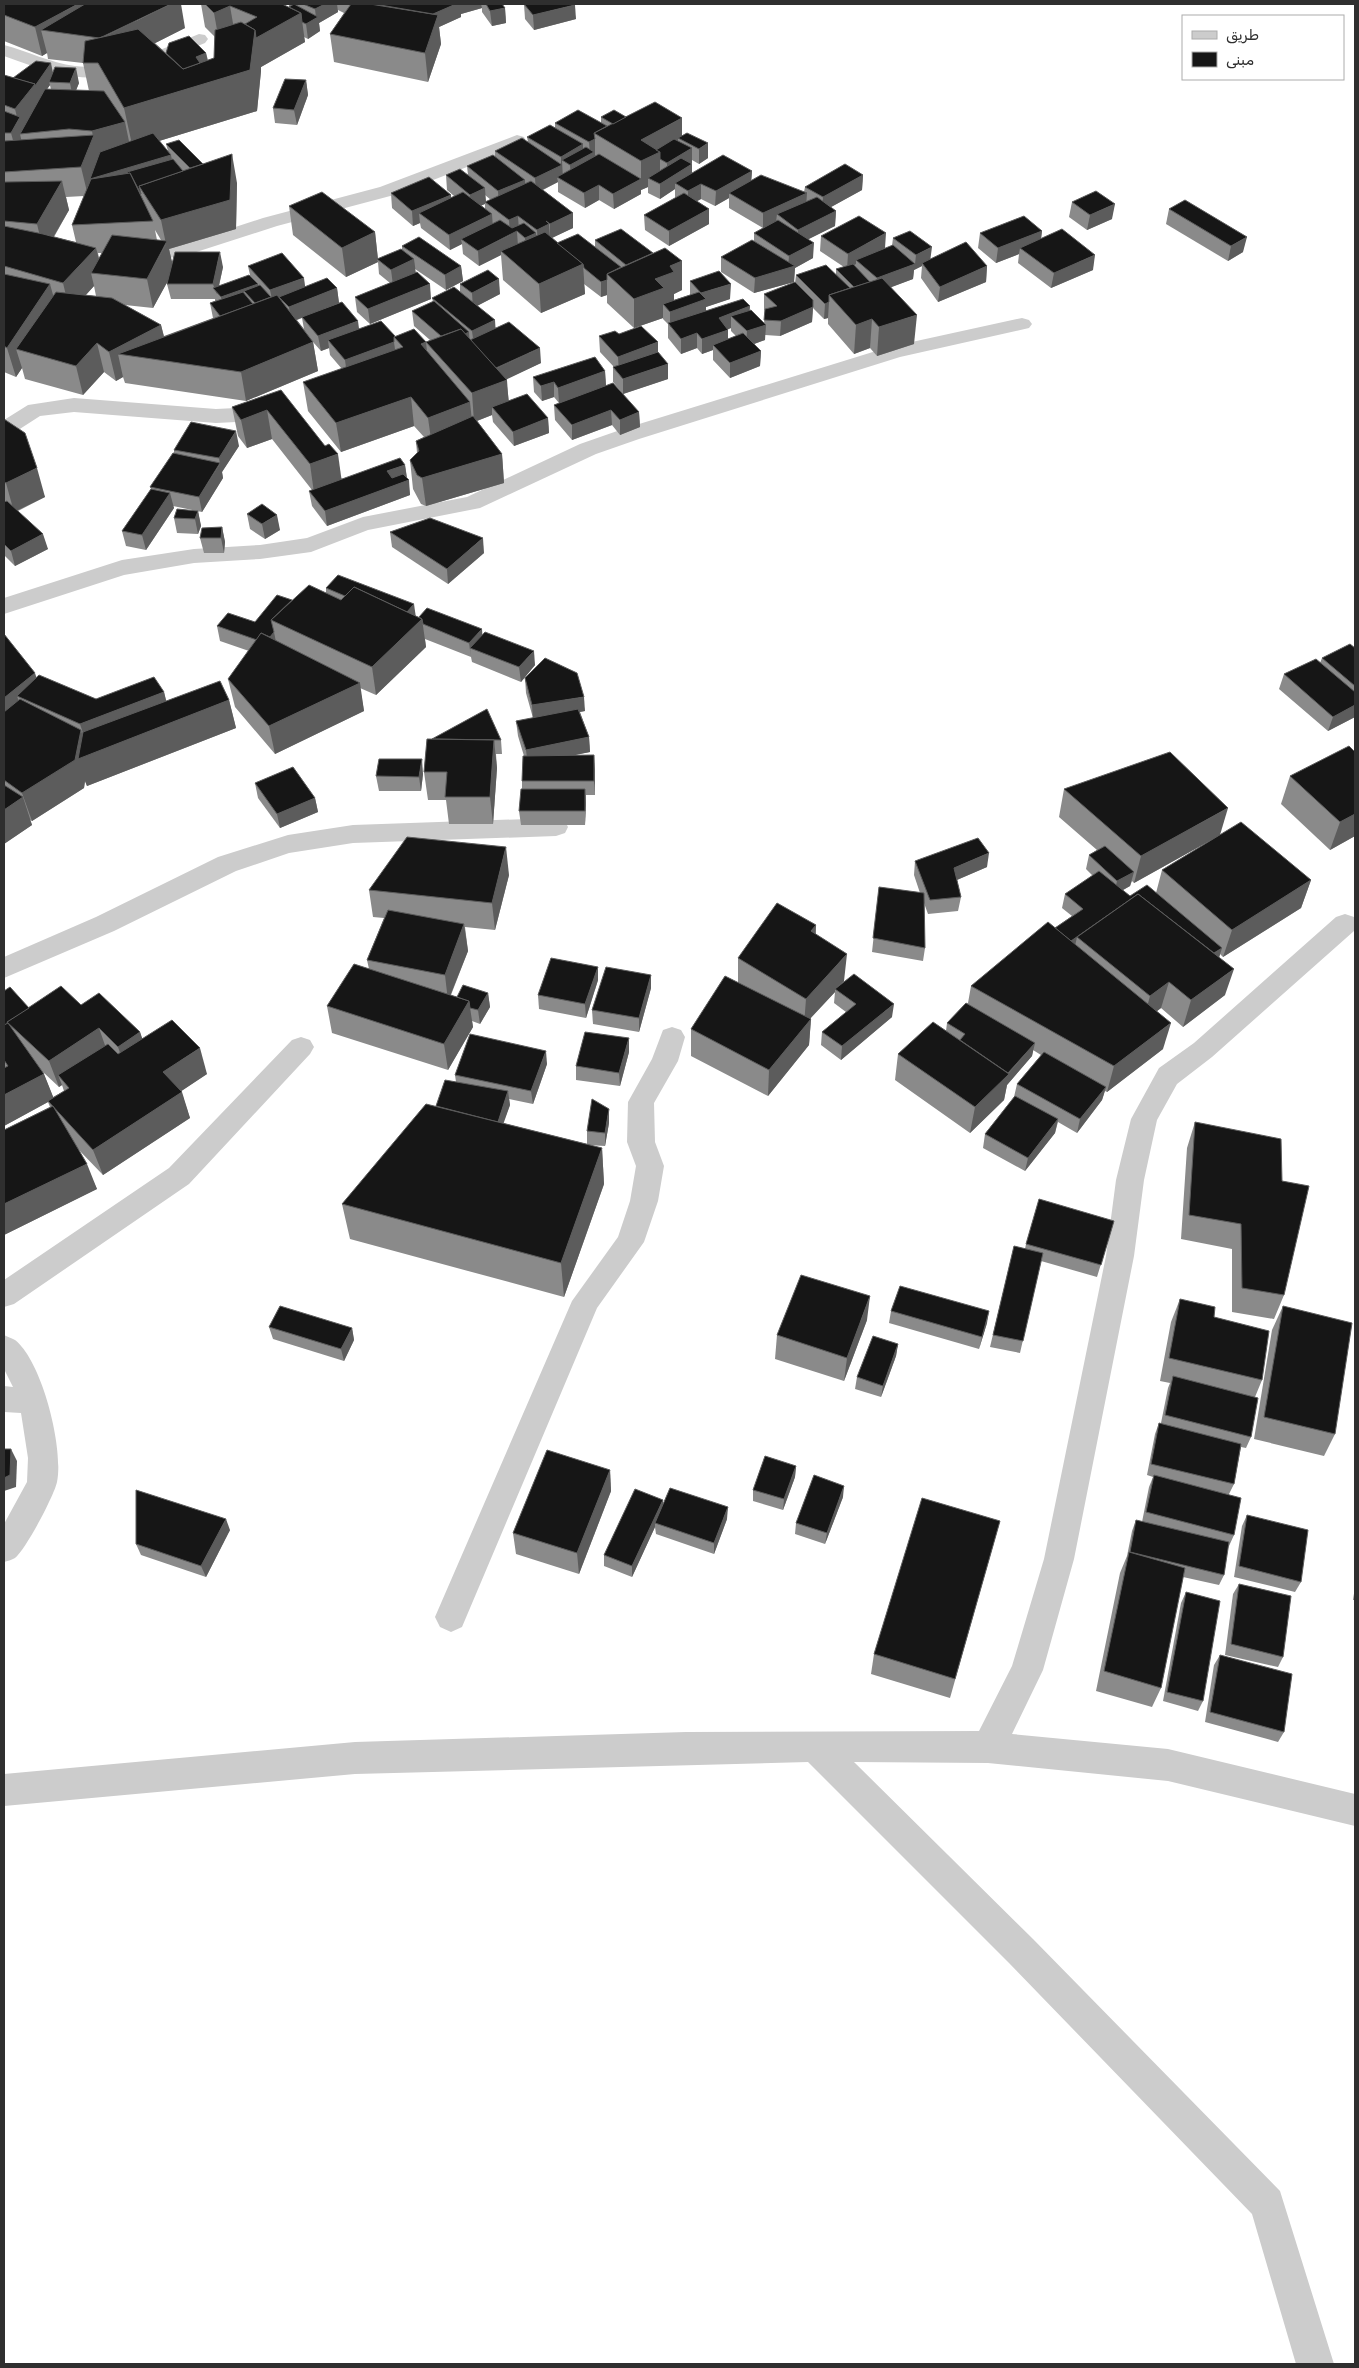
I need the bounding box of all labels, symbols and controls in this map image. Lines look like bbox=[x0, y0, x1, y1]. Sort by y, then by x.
legend bbox=[1182, 15, 1344, 80]
text: طريق bbox=[1226, 26, 1259, 44]
text: مبنى bbox=[1226, 51, 1254, 69]

